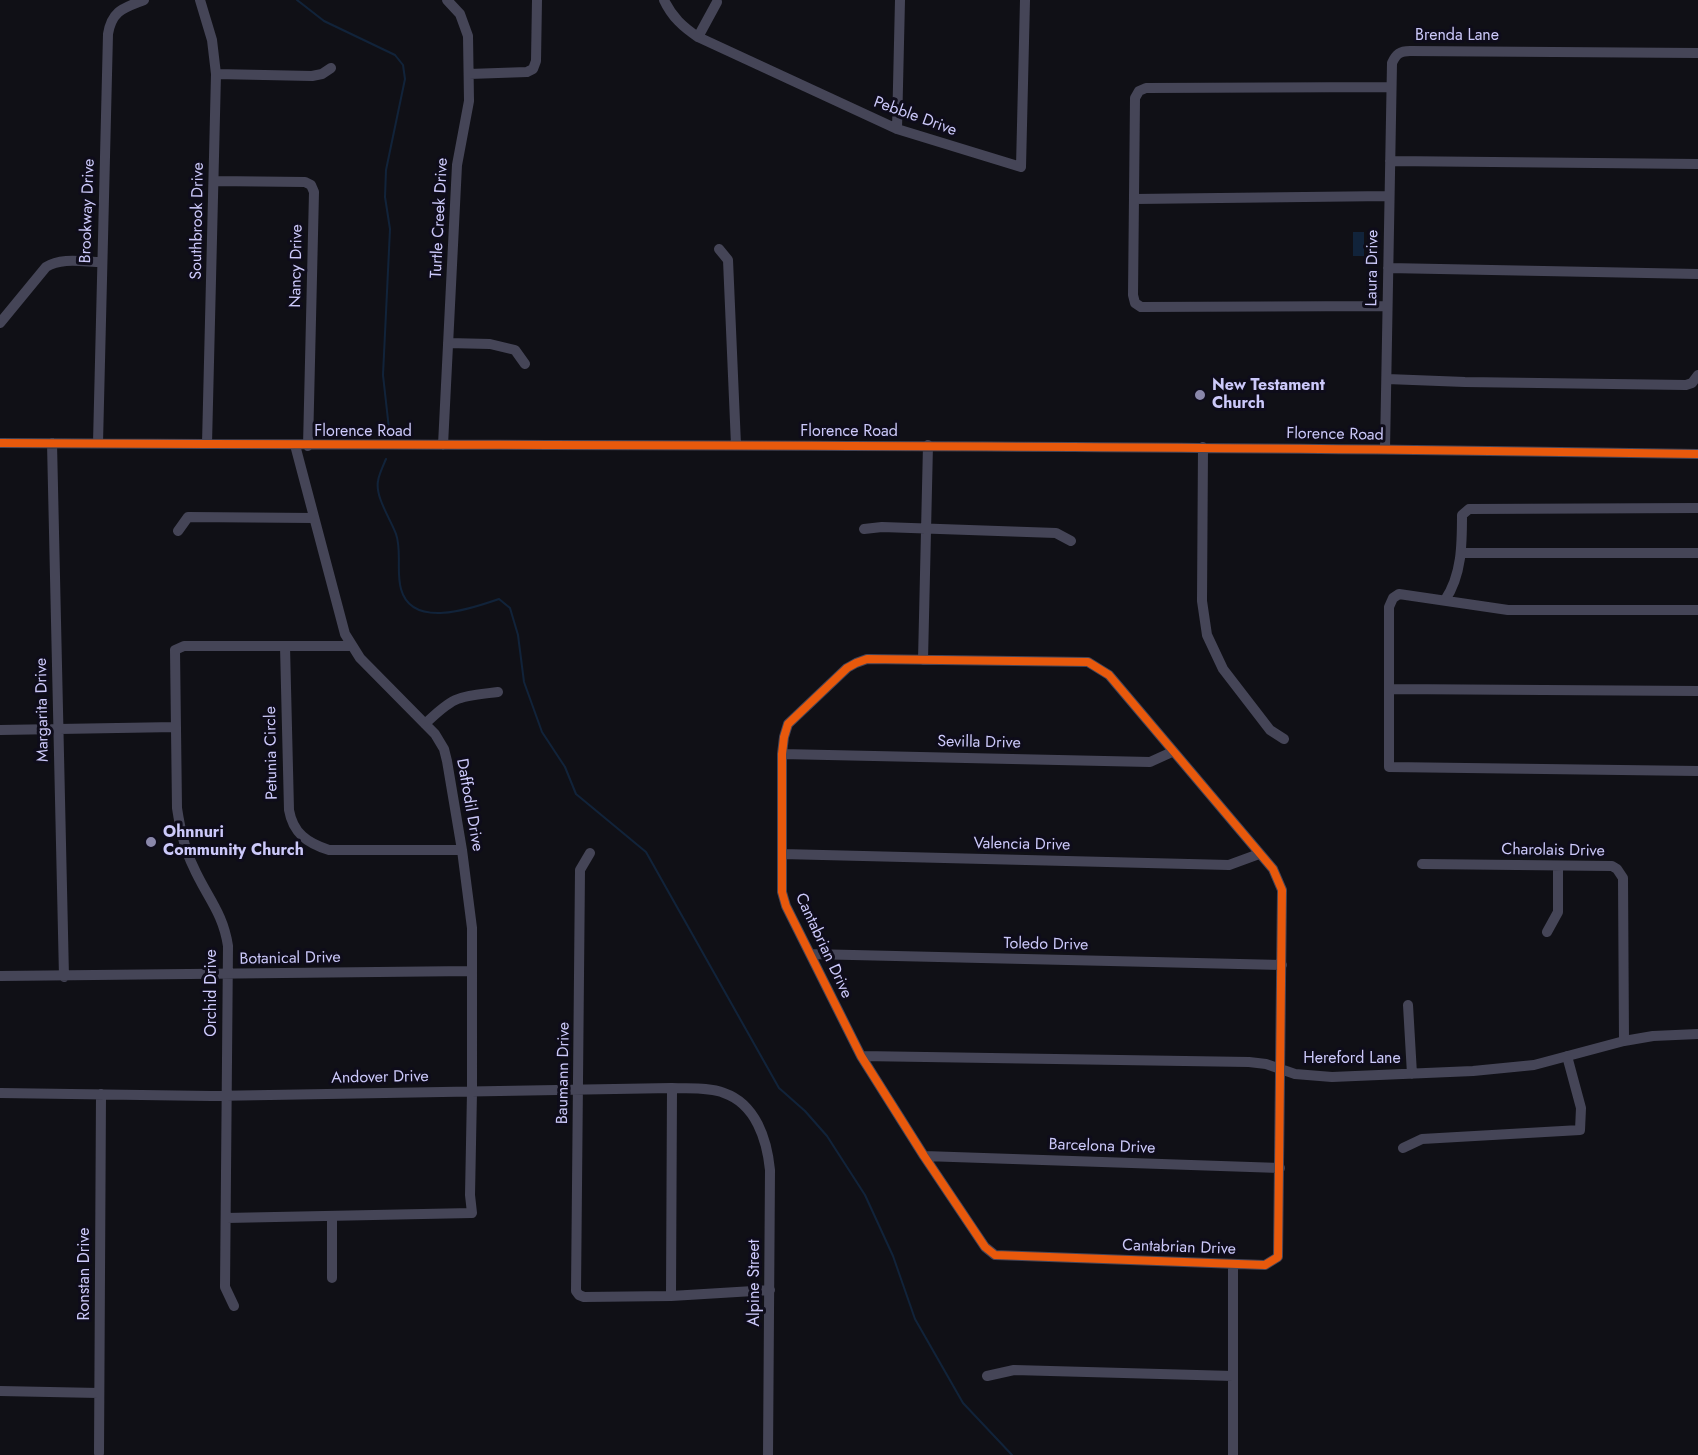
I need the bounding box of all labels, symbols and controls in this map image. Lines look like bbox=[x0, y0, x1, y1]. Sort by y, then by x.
street label: Brenda Lane bbox=[1415, 26, 1499, 46]
street label: Pebble Drive bbox=[871, 93, 959, 141]
street label: Turtle Creek Drive bbox=[427, 157, 453, 279]
street label: Brookway Drive bbox=[77, 158, 99, 264]
street label: Southbrook Drive bbox=[187, 162, 209, 280]
street label: Nancy Drive bbox=[287, 224, 307, 308]
street label: Laura Drive bbox=[1363, 229, 1383, 307]
place label: New Testament Church bbox=[1212, 376, 1325, 414]
marker: New Testament Church bbox=[1193, 388, 1207, 402]
street label: Florence Road bbox=[314, 422, 412, 442]
street label: Florence Road bbox=[800, 422, 898, 442]
street label: Florence Road bbox=[1286, 425, 1384, 445]
street label: Margarita Drive bbox=[32, 658, 54, 762]
street label: Petunia Circle bbox=[262, 706, 282, 800]
street label: Sevilla Drive bbox=[937, 733, 1021, 753]
street label: Daffodil Drive bbox=[451, 757, 487, 853]
place label: Ohnnuri Community Church bbox=[163, 823, 304, 861]
marker: Ohnnuri Community Church bbox=[144, 835, 158, 849]
street label: Valencia Drive bbox=[973, 835, 1071, 855]
street label: Charolais Drive bbox=[1501, 840, 1605, 862]
street label: Cantabrian Drive bbox=[790, 890, 856, 1002]
street label: Toledo Drive bbox=[1003, 935, 1089, 955]
street label: Orchid Drive bbox=[202, 949, 222, 1037]
street label: Botanical Drive bbox=[239, 949, 341, 969]
street label: Baumann Drive bbox=[554, 1022, 574, 1124]
street label: Hereford Lane bbox=[1303, 1049, 1401, 1069]
street label: Andover Drive bbox=[331, 1068, 429, 1088]
street label: Barcelona Drive bbox=[1048, 1136, 1156, 1158]
street label: Ronstan Drive bbox=[75, 1228, 95, 1320]
street label: Cantabrian Drive bbox=[1122, 1236, 1236, 1260]
street label: Alpine Street bbox=[745, 1239, 765, 1327]

